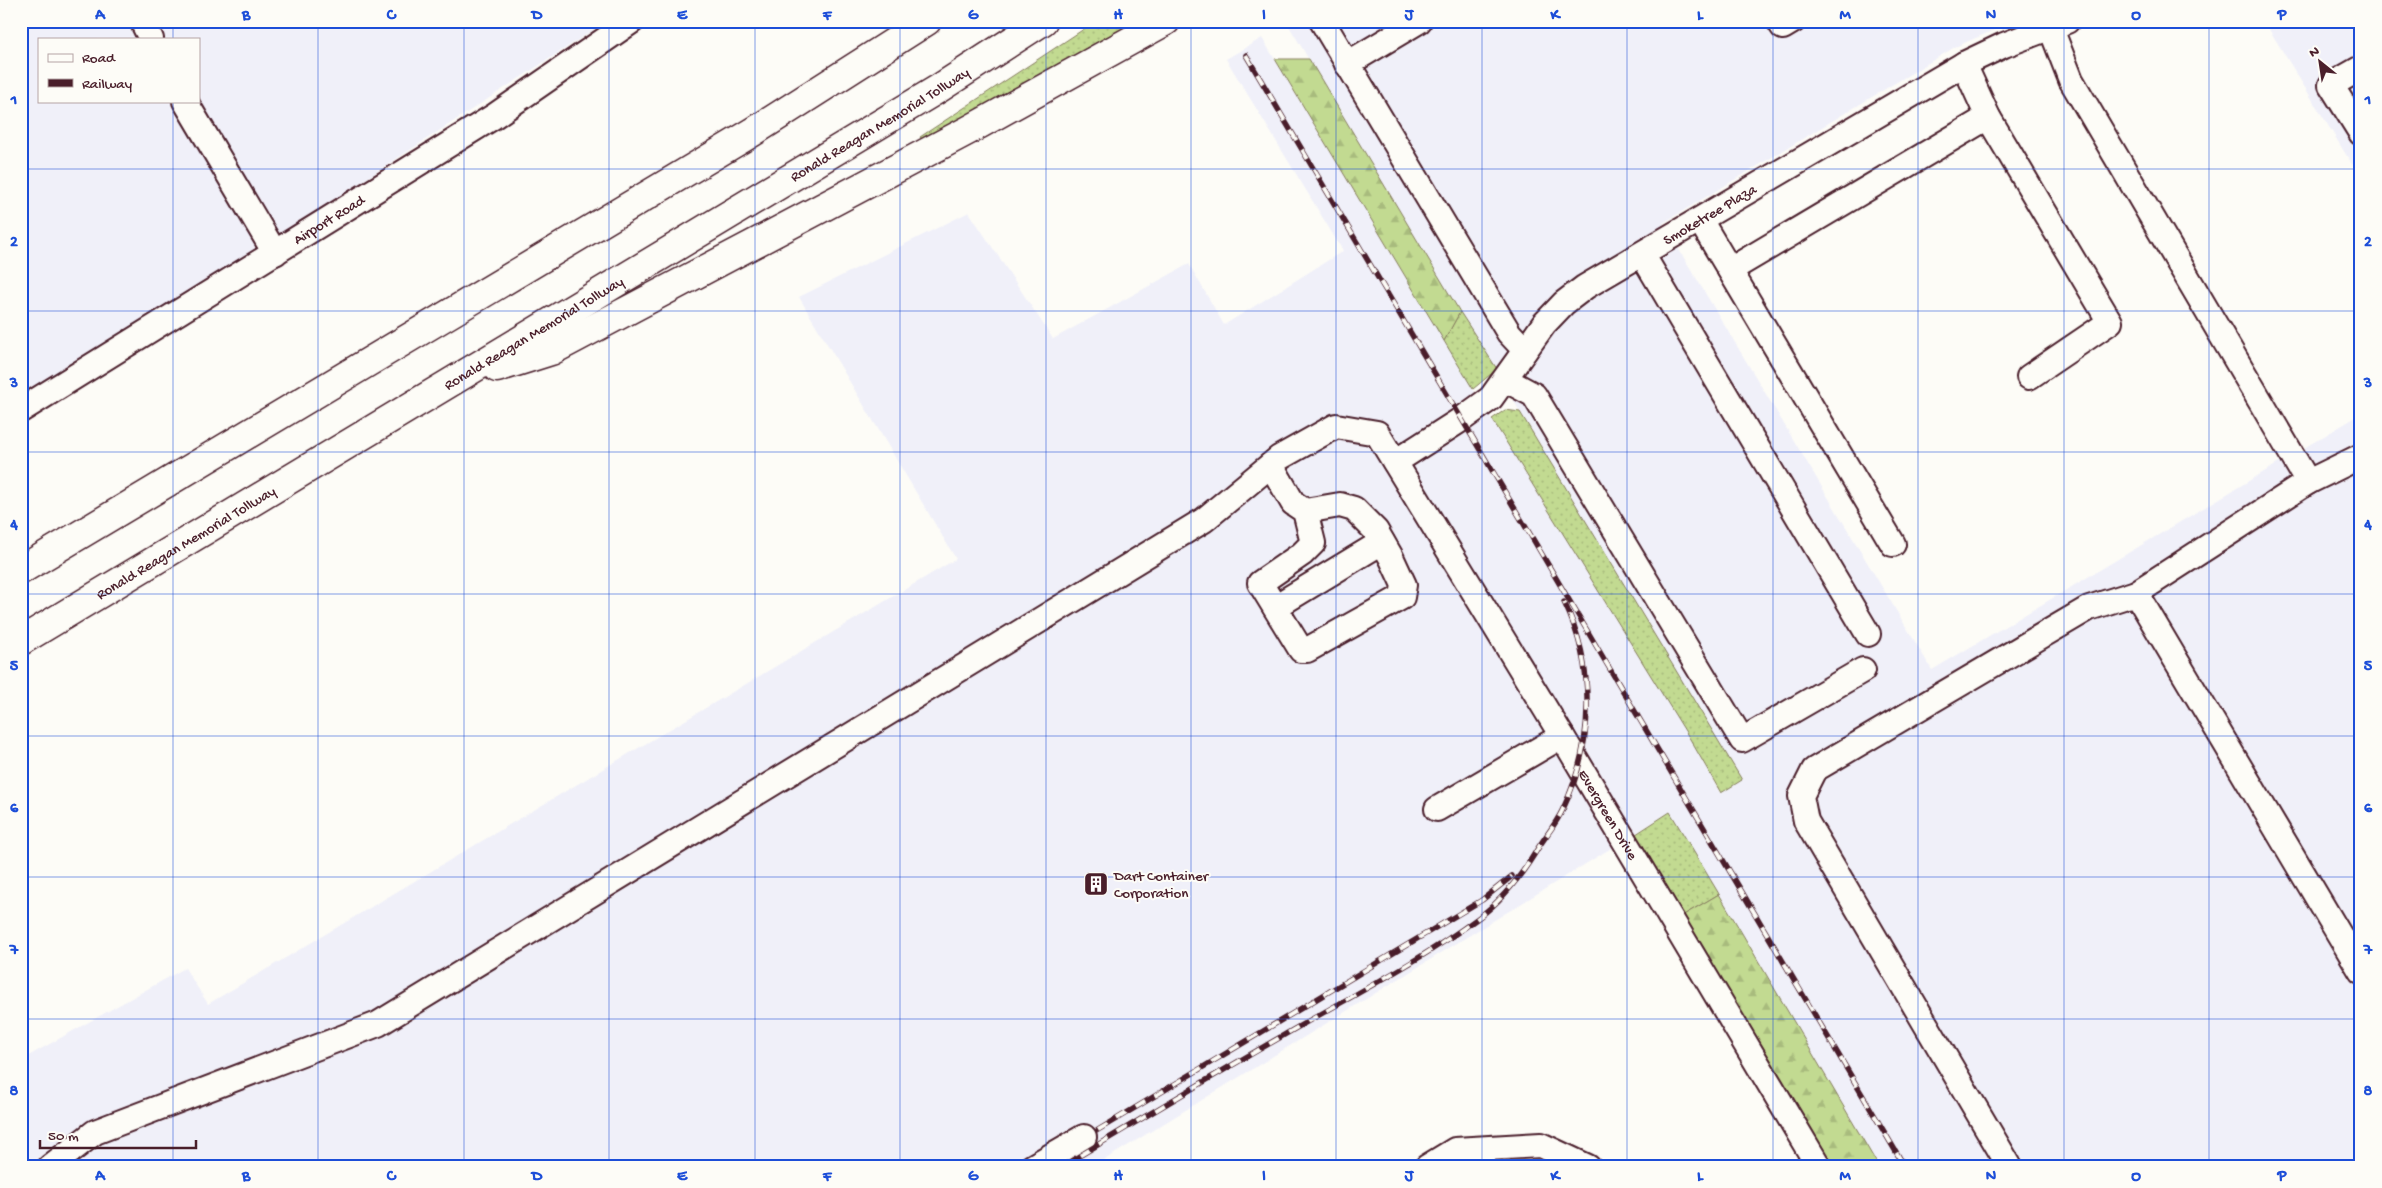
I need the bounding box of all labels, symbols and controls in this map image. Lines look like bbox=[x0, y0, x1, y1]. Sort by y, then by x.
text: A bbox=[94, 7, 106, 26]
text: B bbox=[241, 7, 251, 26]
text: C bbox=[386, 7, 397, 26]
text: D bbox=[530, 7, 543, 26]
text: E bbox=[677, 7, 688, 26]
text: F bbox=[822, 7, 833, 26]
text: G bbox=[968, 7, 979, 26]
text: H bbox=[1113, 7, 1123, 26]
text: I bbox=[1262, 7, 1266, 26]
text: J bbox=[1404, 7, 1415, 26]
text: K bbox=[1550, 7, 1562, 26]
text: L bbox=[1697, 7, 1704, 26]
text: M bbox=[1839, 7, 1851, 26]
text: N bbox=[1986, 7, 1997, 26]
text: O bbox=[2131, 7, 2141, 26]
text: P bbox=[2277, 7, 2288, 26]
legend bbox=[38, 38, 200, 102]
north arrow bbox=[2294, 38, 2344, 88]
text: N bbox=[2307, 43, 2323, 63]
text: Road bbox=[82, 50, 116, 68]
street label: Ronald Reagan Memorial Tollway bbox=[787, 64, 974, 187]
text: Railway bbox=[82, 76, 133, 94]
text: 1 bbox=[10, 92, 17, 111]
text: 1 bbox=[2364, 92, 2371, 111]
street label: Smoketree Plaza bbox=[1660, 181, 1761, 250]
street label: Airport Road bbox=[291, 191, 370, 250]
text: 2 bbox=[10, 234, 18, 253]
text: 2 bbox=[2364, 234, 2372, 253]
street label: Ronald Reagan Memorial Tollway bbox=[441, 273, 628, 395]
text: 3 bbox=[9, 375, 18, 394]
text: 3 bbox=[2363, 375, 2372, 394]
street label: Ronald Reagan Memorial Tollway bbox=[94, 482, 280, 605]
text: 4 bbox=[9, 517, 18, 536]
text: 4 bbox=[2363, 517, 2372, 536]
text: 5 bbox=[10, 658, 19, 677]
text: 5 bbox=[2364, 658, 2373, 677]
street label: Evergreen Drive bbox=[1573, 767, 1641, 864]
text: 6 bbox=[10, 800, 19, 819]
text: 6 bbox=[2364, 800, 2373, 819]
place label: Dart Container Corporation bbox=[1113, 868, 1210, 903]
building icon: Dart Container Corporation bbox=[1083, 871, 1109, 897]
text: 7 bbox=[9, 942, 19, 961]
text: 7 bbox=[2363, 942, 2373, 961]
text: 8 bbox=[10, 1083, 19, 1102]
text: 8 bbox=[2364, 1083, 2373, 1102]
scale bar bbox=[40, 1118, 196, 1150]
text: 50 m bbox=[48, 1128, 79, 1146]
text: A bbox=[94, 1168, 106, 1187]
text: B bbox=[241, 1168, 251, 1187]
text: C bbox=[386, 1168, 397, 1187]
text: D bbox=[530, 1168, 543, 1187]
text: E bbox=[677, 1168, 688, 1187]
text: F bbox=[822, 1168, 833, 1187]
text: G bbox=[968, 1168, 979, 1187]
text: H bbox=[1113, 1168, 1123, 1187]
text: I bbox=[1262, 1168, 1266, 1187]
text: J bbox=[1404, 1168, 1415, 1187]
text: K bbox=[1550, 1168, 1562, 1187]
text: L bbox=[1697, 1168, 1704, 1187]
text: M bbox=[1839, 1168, 1851, 1187]
text: N bbox=[1986, 1168, 1997, 1187]
text: O bbox=[2131, 1168, 2141, 1187]
text: P bbox=[2277, 1168, 2288, 1187]

